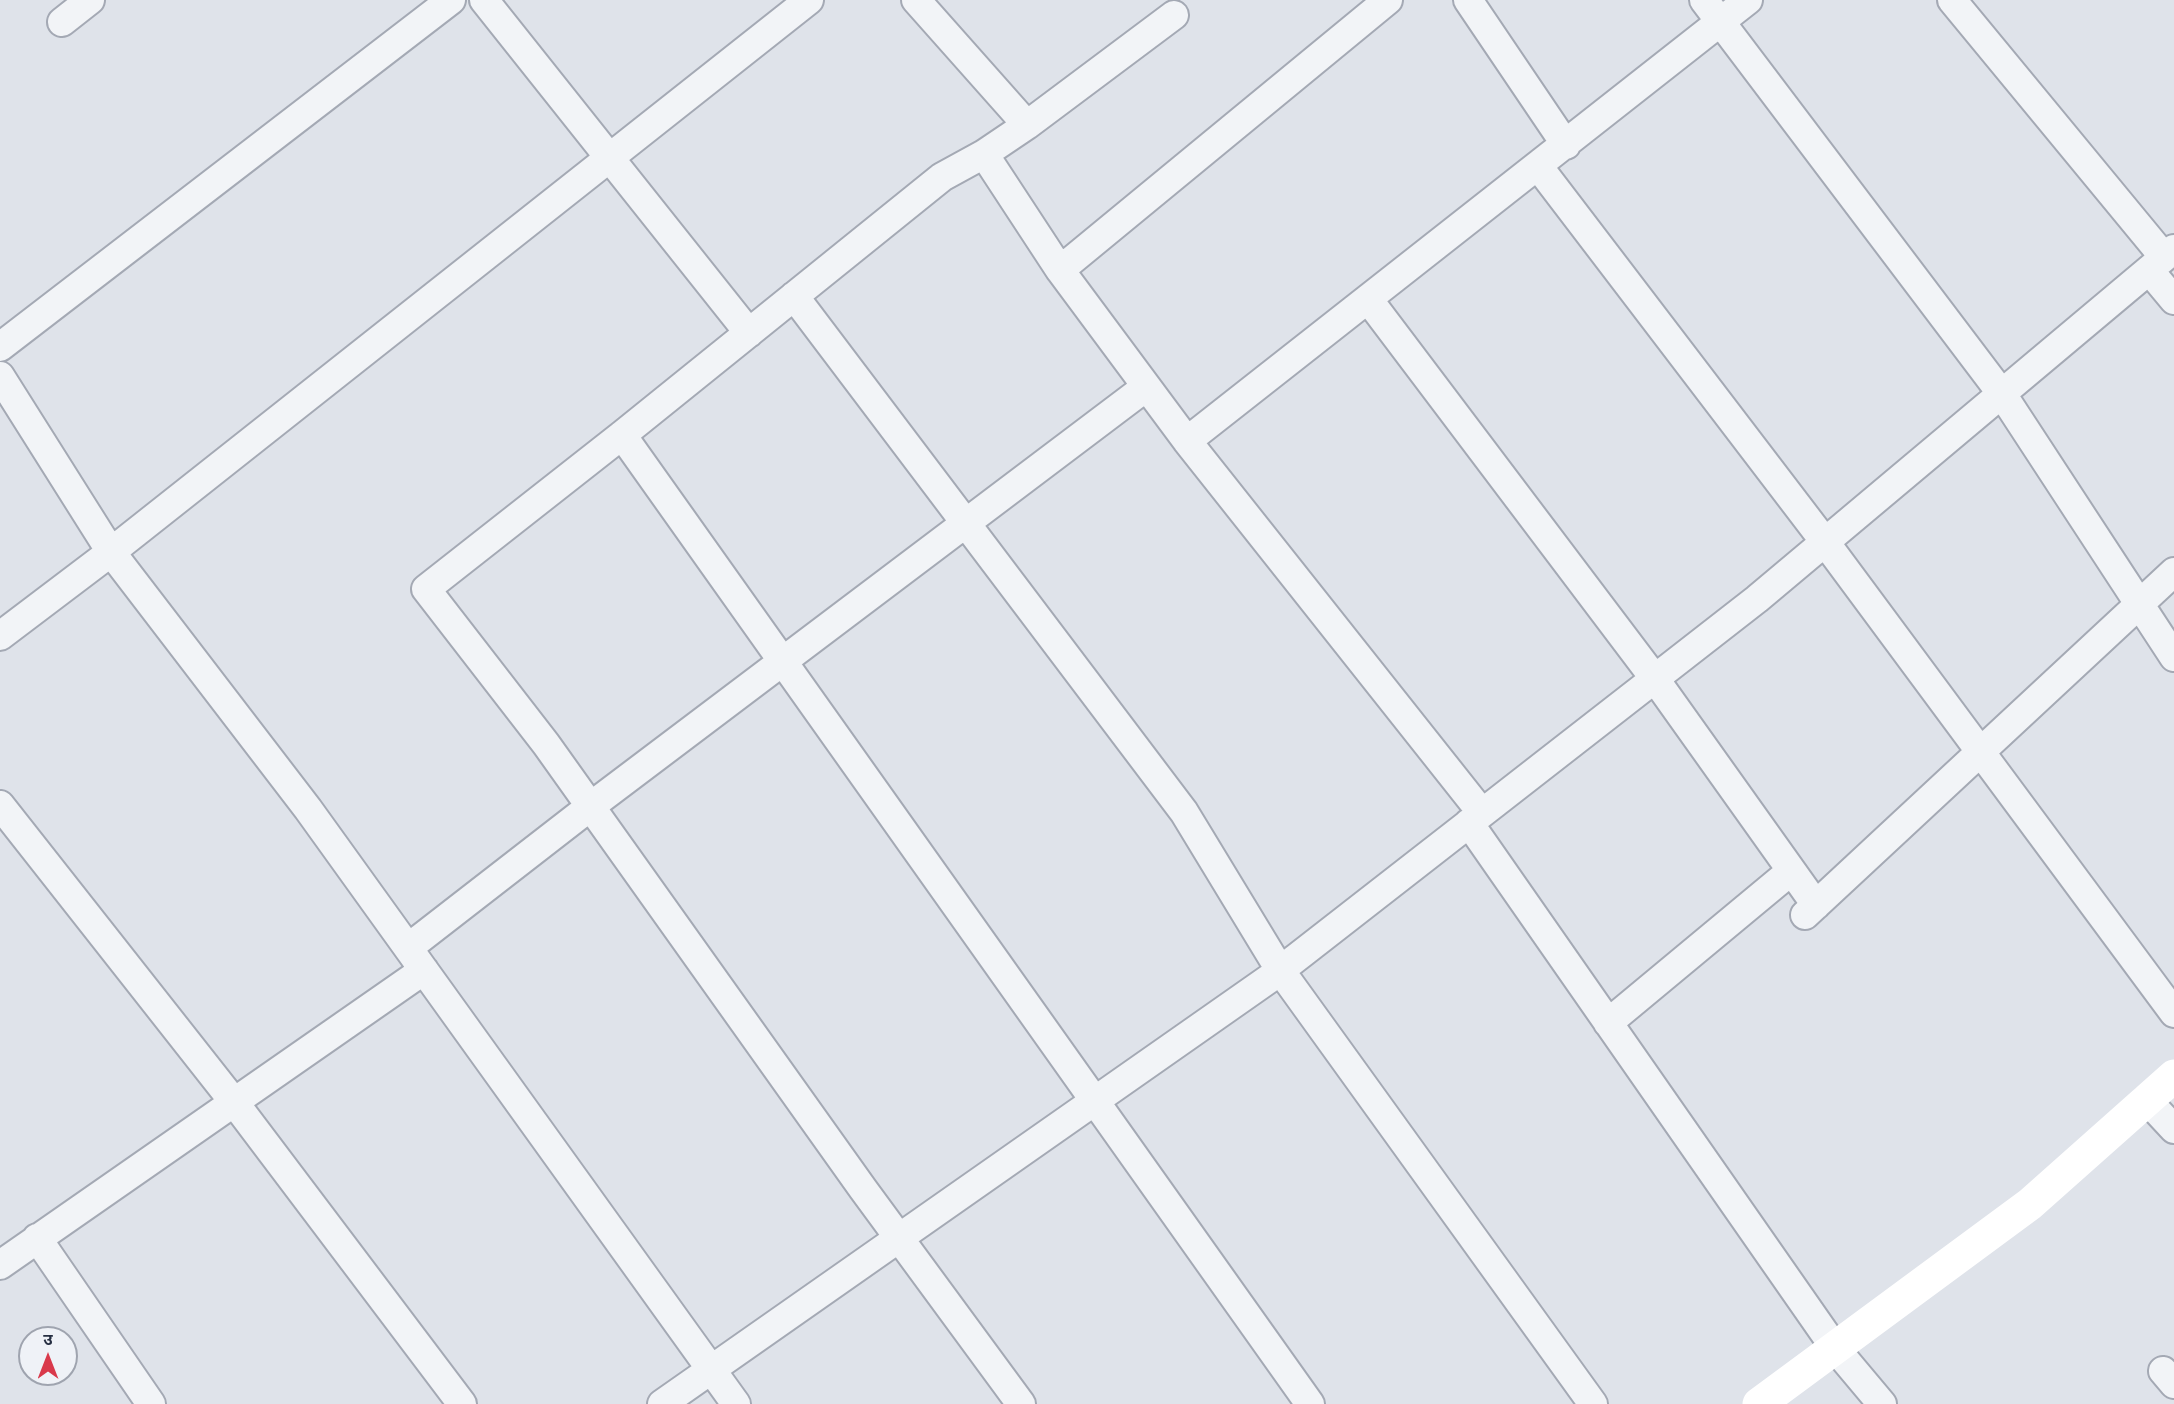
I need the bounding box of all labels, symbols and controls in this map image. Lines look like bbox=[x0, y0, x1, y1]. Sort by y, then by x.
north arrow bbox=[18, 1326, 78, 1386]
text: उ bbox=[43, 1330, 53, 1349]

